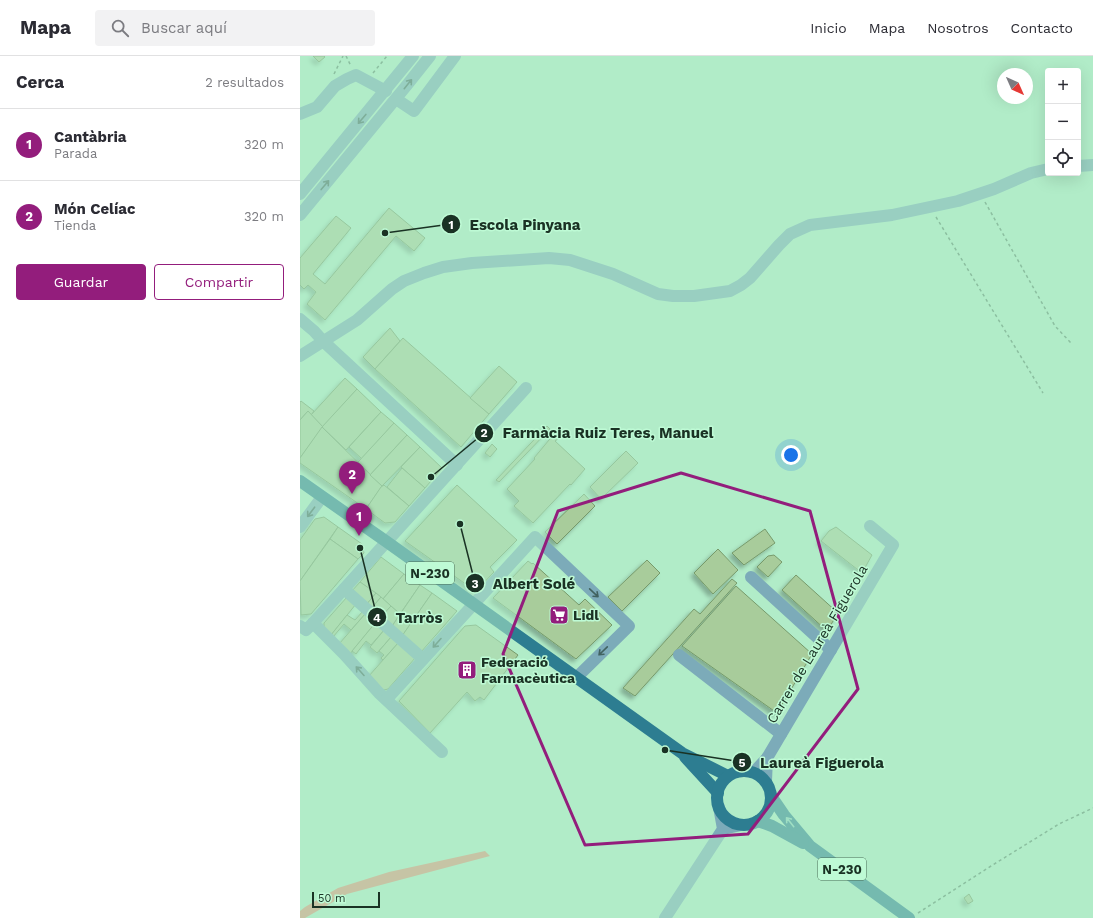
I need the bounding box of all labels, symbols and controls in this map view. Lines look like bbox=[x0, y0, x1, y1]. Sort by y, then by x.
search box bbox=[95, 10, 375, 46]
text: Mapa bbox=[20, 16, 71, 39]
icon: search bbox=[109, 17, 131, 39]
text: Buscar aquí bbox=[141, 19, 227, 37]
text: Inicio bbox=[810, 20, 847, 36]
text: Mapa bbox=[869, 20, 905, 36]
text: Nosotros bbox=[927, 20, 989, 36]
text: Contacto bbox=[1011, 20, 1073, 36]
north arrow bbox=[997, 68, 1033, 104]
map controls bbox=[1045, 68, 1081, 176]
button: + bbox=[1045, 68, 1081, 104]
text: Cerca bbox=[16, 72, 64, 92]
text: 2 resultados bbox=[205, 75, 284, 90]
one-way arrow bbox=[403, 79, 412, 90]
button: − bbox=[1045, 104, 1081, 140]
one-way arrow bbox=[358, 114, 367, 125]
text: Cantàbria bbox=[54, 128, 126, 146]
text: 1 bbox=[26, 137, 32, 152]
text: 320 m bbox=[244, 137, 284, 152]
button: locate bbox=[1045, 140, 1081, 176]
text: Parada bbox=[54, 146, 97, 161]
one-way arrow bbox=[320, 179, 329, 190]
text: Món Celíac bbox=[54, 200, 135, 218]
text: 2 bbox=[25, 209, 33, 224]
text: 320 m bbox=[244, 209, 284, 224]
callout: Escola Pinyana bbox=[441, 211, 588, 238]
text: Escola Pinyana bbox=[469, 216, 581, 234]
text: Tienda bbox=[54, 218, 96, 233]
text: 1 bbox=[448, 218, 454, 232]
button: Guardar bbox=[16, 264, 146, 300]
button: Compartir bbox=[154, 264, 284, 300]
callout: Farmàcia Ruiz Teres, Manuel bbox=[474, 420, 721, 447]
text: Farmàcia Ruiz Teres, Manuel bbox=[502, 424, 714, 442]
text: 2 bbox=[480, 426, 488, 440]
your location bbox=[781, 445, 801, 465]
pin: 2 bbox=[339, 461, 365, 494]
pin: 1 bbox=[346, 503, 372, 536]
one-way arrow bbox=[307, 506, 315, 517]
road number: N-230 bbox=[406, 562, 454, 584]
street label: Carrer de Laureà Figuerola bbox=[763, 562, 871, 726]
callout: Albert Solé bbox=[465, 570, 583, 597]
text: Albert Solé bbox=[493, 575, 576, 593]
text: 3 bbox=[471, 577, 479, 591]
one-way arrow bbox=[589, 588, 599, 598]
callout: Tarròs bbox=[367, 604, 450, 631]
supermarket icon: Lidl bbox=[548, 604, 570, 626]
place label: Lidl bbox=[573, 607, 599, 623]
text: Tarròs bbox=[396, 609, 442, 627]
text: 4 bbox=[373, 611, 381, 625]
one-way arrow bbox=[433, 638, 442, 648]
one-way arrow bbox=[598, 646, 608, 656]
place label: Federació Farmacèutica bbox=[481, 654, 576, 686]
building icon: Federació Farmacèutica bbox=[456, 659, 478, 681]
one-way arrow bbox=[356, 667, 365, 677]
callout: Laureà Figuerola bbox=[732, 749, 892, 776]
text: Laureà Figuerola bbox=[760, 754, 884, 772]
text: 5 bbox=[739, 756, 746, 770]
one-way arrow bbox=[785, 816, 794, 827]
road number: N-230 bbox=[818, 858, 866, 880]
scale bar bbox=[312, 890, 380, 909]
text: 50 m bbox=[318, 892, 345, 905]

